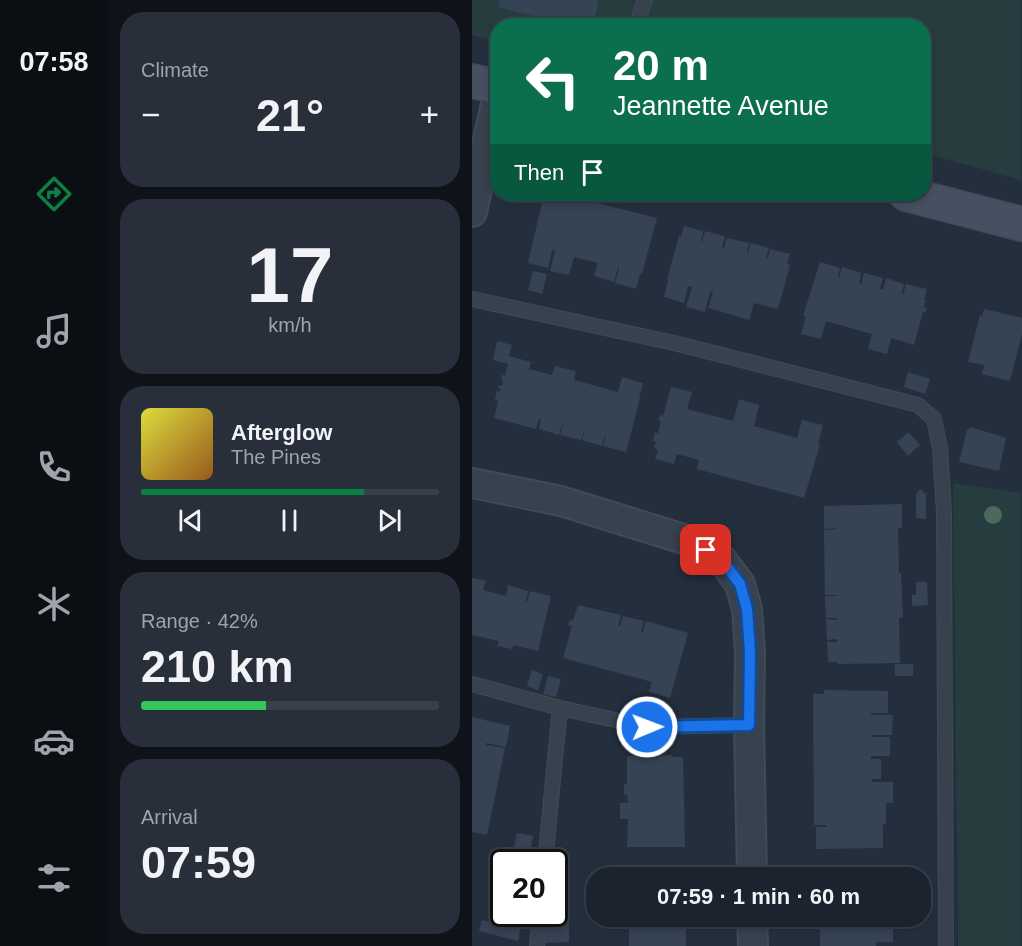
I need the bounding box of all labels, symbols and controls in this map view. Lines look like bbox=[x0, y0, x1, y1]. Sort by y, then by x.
icon: left bbox=[514, 42, 592, 120]
text: 20 m bbox=[613, 42, 709, 89]
text: 07:58 bbox=[19, 47, 89, 77]
text: Climate bbox=[141, 59, 209, 81]
text: 21° bbox=[256, 90, 324, 141]
text: Jeannette Avenue bbox=[613, 91, 829, 121]
text: − bbox=[141, 96, 160, 133]
text: + bbox=[420, 96, 439, 133]
icon: arrive bbox=[576, 156, 609, 189]
text: Then bbox=[514, 160, 564, 185]
icon: directions bbox=[33, 173, 75, 215]
text: 17 bbox=[247, 231, 333, 319]
icon: music bbox=[33, 310, 75, 352]
text: km/h bbox=[268, 314, 312, 336]
text: Afterglow bbox=[231, 420, 332, 445]
icon: phone bbox=[33, 446, 75, 488]
text: The Pines bbox=[231, 446, 321, 468]
icon: previous bbox=[174, 504, 207, 537]
icon: pause bbox=[273, 504, 306, 537]
icon: next bbox=[373, 504, 406, 537]
pin bbox=[680, 524, 731, 575]
icon: arrive bbox=[689, 533, 722, 566]
icon: climate bbox=[33, 583, 75, 625]
text: Range · 42% bbox=[141, 610, 258, 632]
text: 210 km bbox=[141, 641, 294, 692]
position arrow bbox=[615, 695, 679, 759]
icon: car bbox=[33, 720, 75, 762]
text: Arrival bbox=[141, 806, 198, 828]
text: 07:59 bbox=[141, 837, 256, 888]
speed limit sign: 20 bbox=[490, 849, 568, 927]
icon: filters bbox=[33, 857, 75, 899]
text: 07:59 · 1 min · 60 m bbox=[657, 884, 860, 909]

